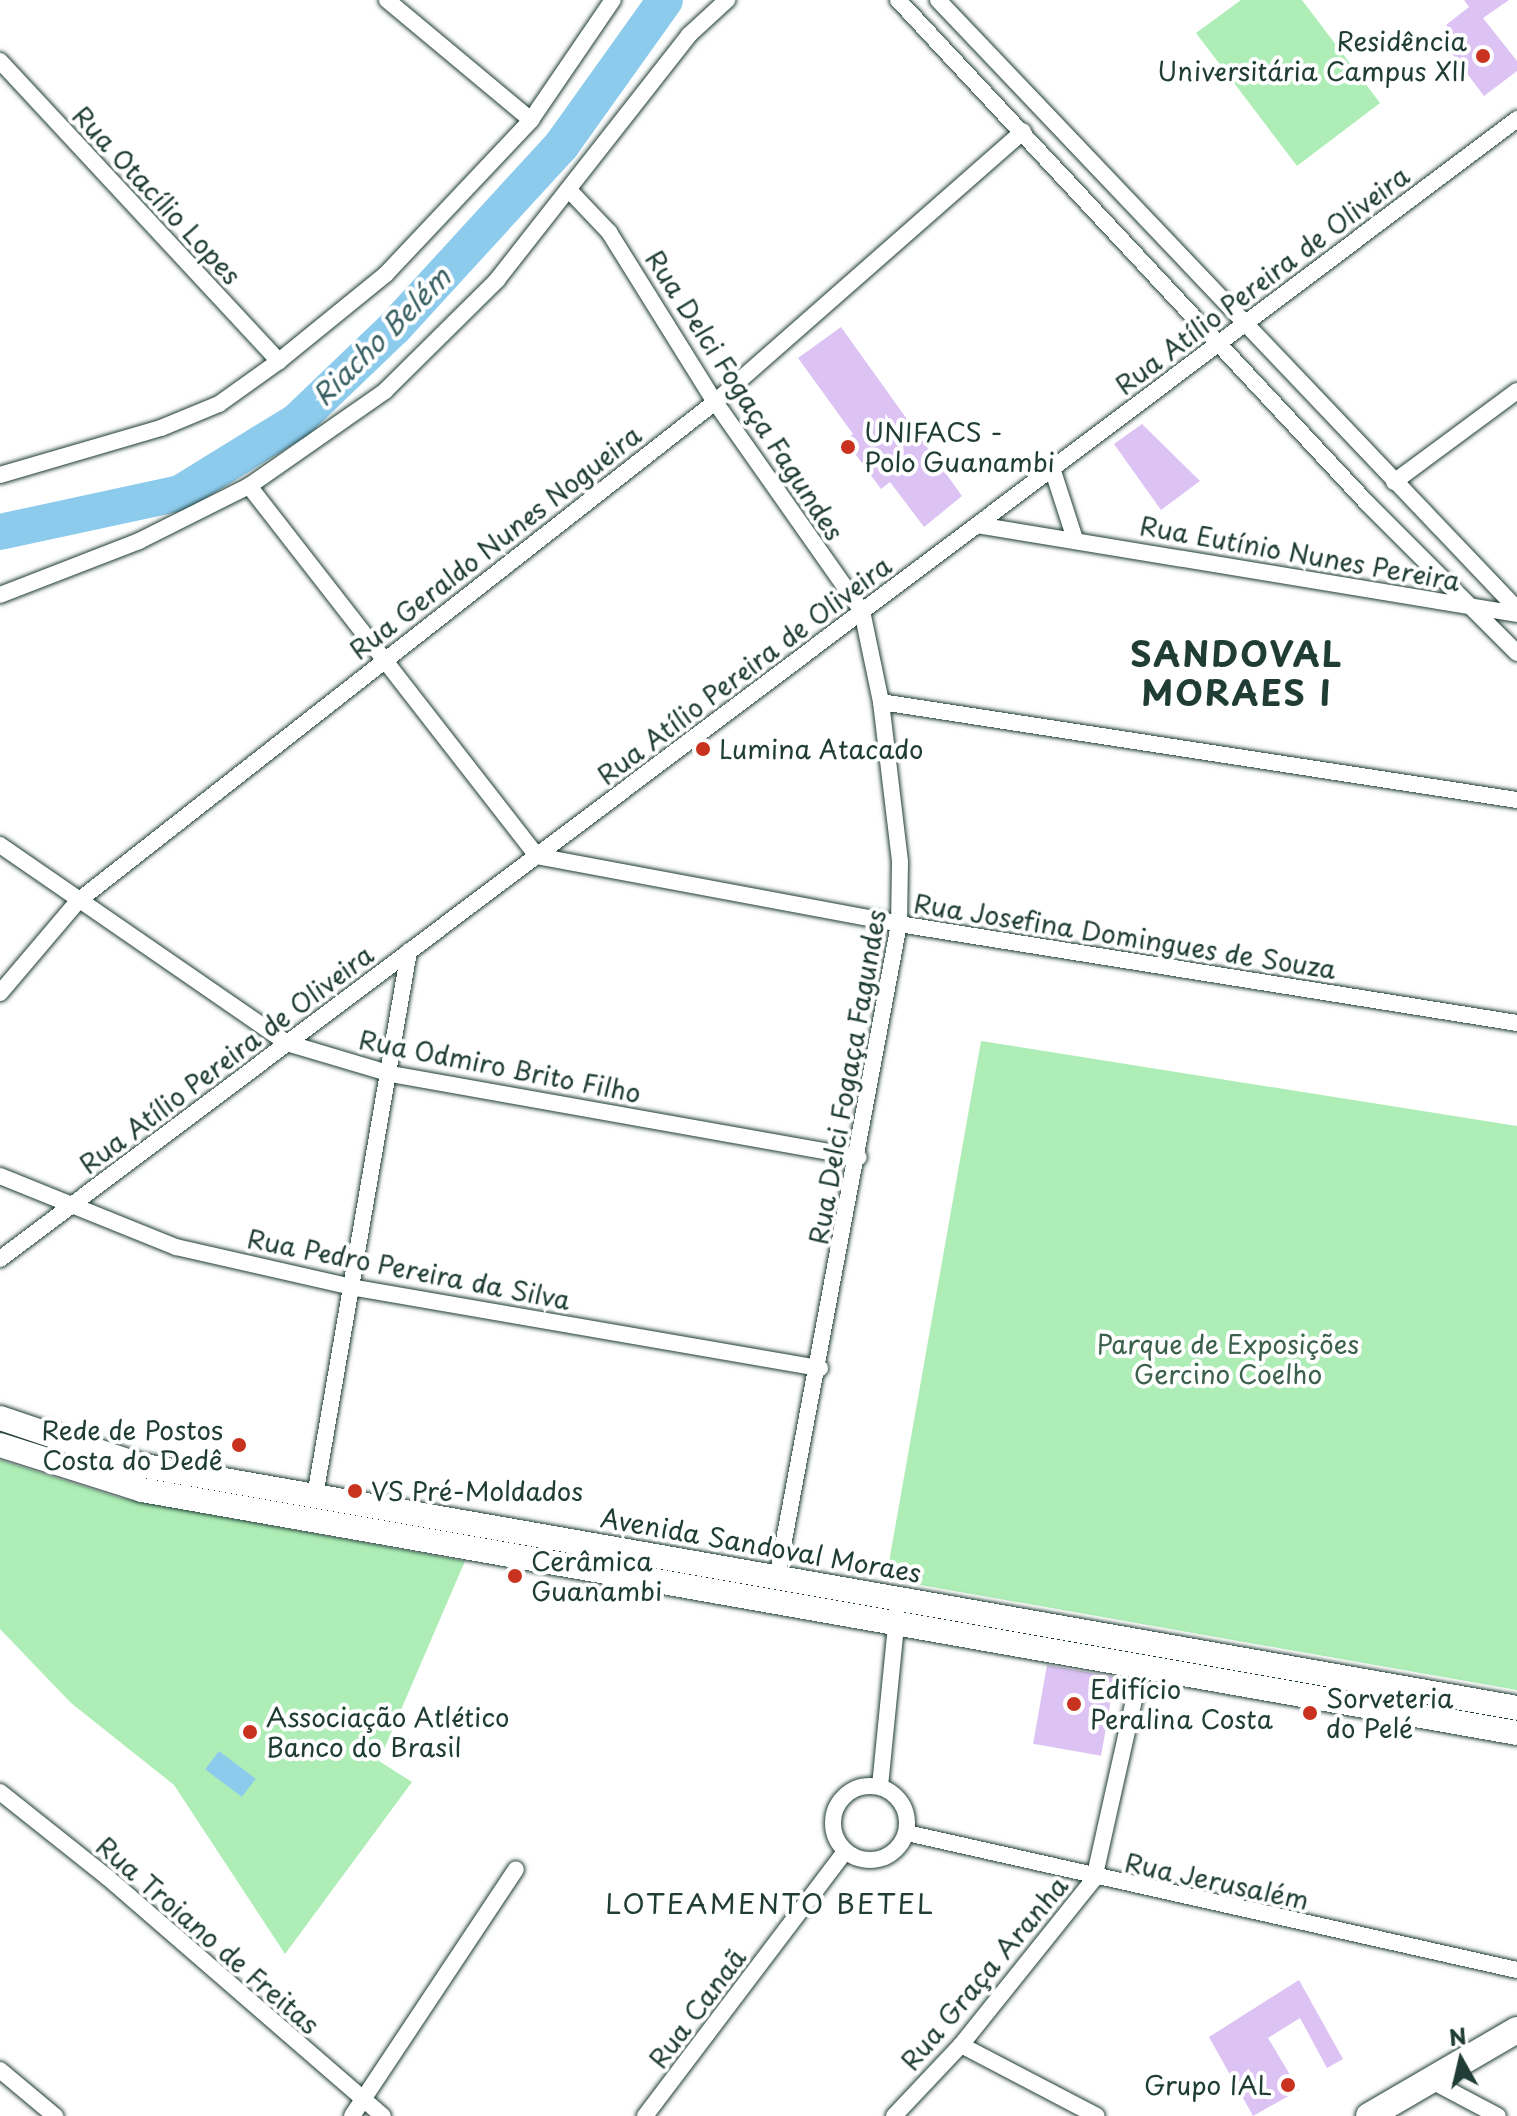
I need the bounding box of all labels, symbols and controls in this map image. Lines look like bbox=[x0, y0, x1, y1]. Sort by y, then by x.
place label: Residência Universitária Campus XII bbox=[1154, 25, 1467, 86]
marker: Residência Universitária Campus XII bbox=[1474, 47, 1492, 65]
street label: Rua Otacílio Lopes bbox=[66, 99, 248, 291]
street label: Rua Atílio Pereira de Oliveira bbox=[1107, 158, 1417, 402]
street label: Rua Delci Fogaça Fagundes bbox=[638, 242, 852, 548]
water label: Riacho Belém bbox=[304, 259, 458, 413]
place label: UNIFACS - Polo Guanambi bbox=[864, 416, 1056, 478]
street label: Rua Geraldo Nunes Nogueira bbox=[341, 417, 649, 667]
marker: UNIFACS - Polo Guanambi bbox=[839, 438, 857, 456]
street label: Rua Eutínio Nunes Pereira bbox=[1136, 509, 1464, 597]
street label: Rua Atílio Pereira de Oliveira bbox=[589, 548, 899, 792]
district label: SANDOVAL MORAES I bbox=[1130, 633, 1344, 712]
place label: Lumina Atacado bbox=[719, 733, 925, 765]
marker: Lumina Atacado bbox=[694, 740, 712, 758]
street label: Rua Josefina Domingues de Souza bbox=[911, 887, 1339, 985]
street label: Rua Delci Fogaça Fagundes bbox=[802, 905, 892, 1249]
street label: Rua Atílio Pereira de Oliveira bbox=[71, 937, 381, 1181]
street label: Rua Odmiro Brito Filho bbox=[355, 1023, 645, 1109]
street label: Rua Pedro Pereira da Silva bbox=[242, 1222, 576, 1316]
park label: Parque de Exposições Gercino Coelho bbox=[1095, 1328, 1361, 1390]
place label: Rede de Postos Costa do Dedê bbox=[39, 1414, 223, 1476]
marker: Rede de Postos Costa do Dedê bbox=[230, 1436, 248, 1454]
place label: VS Pré-Moldados bbox=[371, 1475, 585, 1507]
marker: VS Pré-Moldados bbox=[346, 1482, 364, 1500]
street label: Avenida Sandoval Moraes bbox=[599, 1502, 923, 1588]
place label: Cerâmica Guanambi bbox=[531, 1545, 662, 1606]
marker: Cerâmica Guanambi bbox=[506, 1567, 524, 1585]
place label: Edifício Peralina Costa bbox=[1090, 1673, 1273, 1734]
place label: Sorveteria do Pelé bbox=[1326, 1682, 1453, 1744]
marker: Edifício Peralina Costa bbox=[1065, 1695, 1083, 1713]
place label: Associação Atlético Banco do Brasil bbox=[266, 1701, 510, 1762]
marker: Sorveteria do Pelé bbox=[1301, 1704, 1319, 1722]
marker: Associação Atlético Banco do Brasil bbox=[241, 1723, 259, 1741]
street label: Rua Troiano de Freitas bbox=[90, 1830, 326, 2040]
street label: Rua Jerusalém bbox=[1122, 1846, 1312, 1916]
street label: Rua Graça Aranha bbox=[894, 1871, 1074, 2075]
district label: LOTEAMENTO BETEL bbox=[605, 1886, 935, 1920]
street label: Rua Canaã bbox=[642, 1942, 752, 2074]
text: N bbox=[1447, 2018, 1469, 2053]
north arrow bbox=[1421, 2020, 1501, 2100]
place label: Grupo IAL bbox=[1143, 2069, 1272, 2101]
marker: Grupo IAL bbox=[1279, 2076, 1297, 2094]

